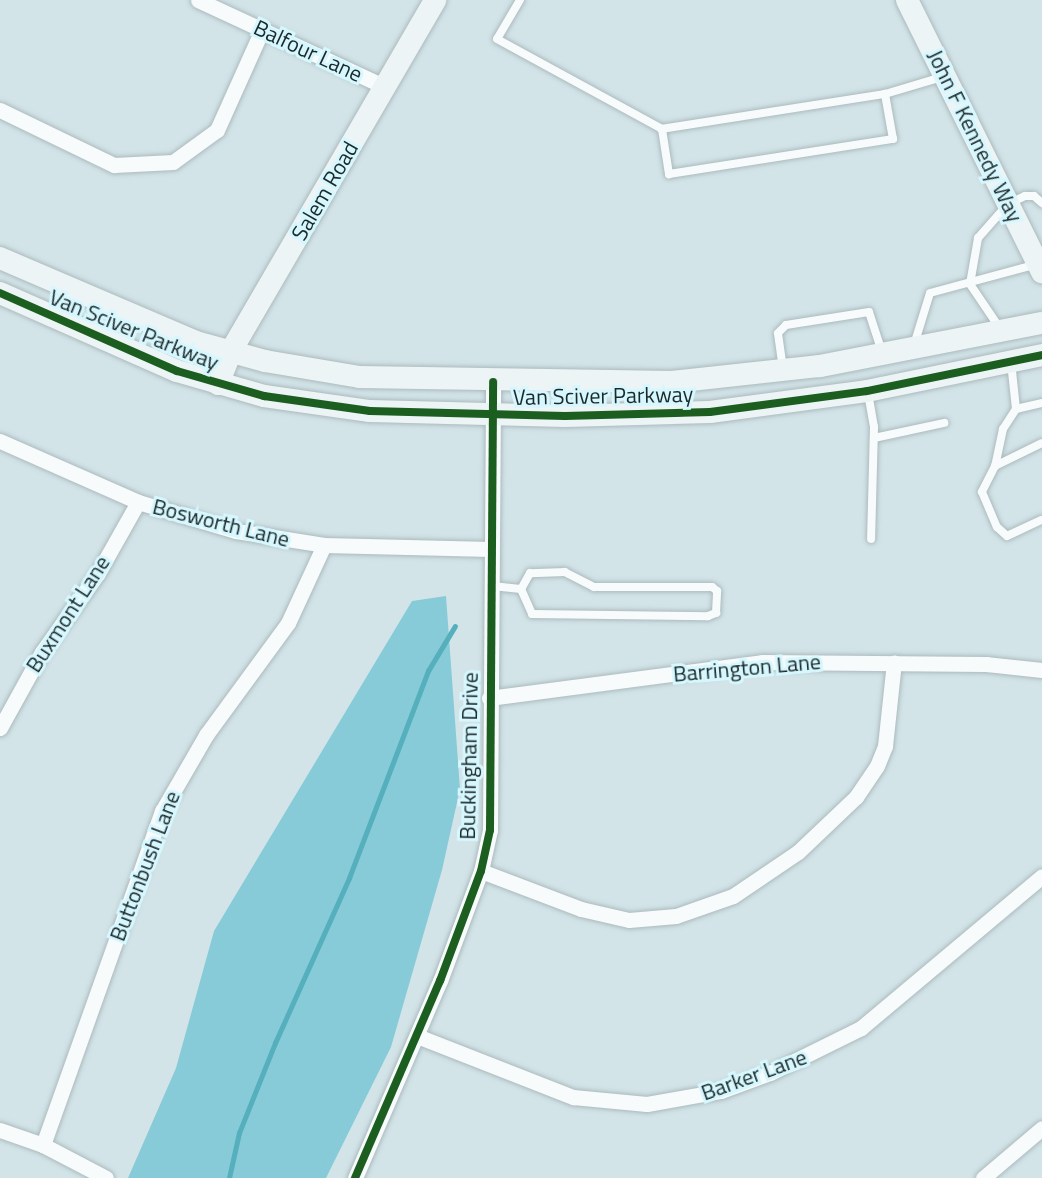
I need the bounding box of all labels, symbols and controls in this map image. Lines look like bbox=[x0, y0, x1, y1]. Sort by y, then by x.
street label: Balfour Lane bbox=[249, 14, 367, 88]
street label: John F Kennedy Way bbox=[922, 45, 1028, 227]
street label: Salem Road bbox=[286, 137, 364, 245]
street label: Van Sciver Parkway bbox=[45, 284, 223, 376]
street label: Van Sciver Parkway bbox=[513, 381, 693, 411]
street label: Bosworth Lane bbox=[150, 493, 292, 553]
street label: Buxmont Lane bbox=[20, 551, 116, 677]
street label: Barrington Lane bbox=[672, 648, 822, 688]
street label: Buckingham Drive bbox=[454, 672, 484, 840]
street label: Buttonbush Lane bbox=[104, 787, 186, 945]
street label: Barker Lane bbox=[698, 1044, 810, 1106]

